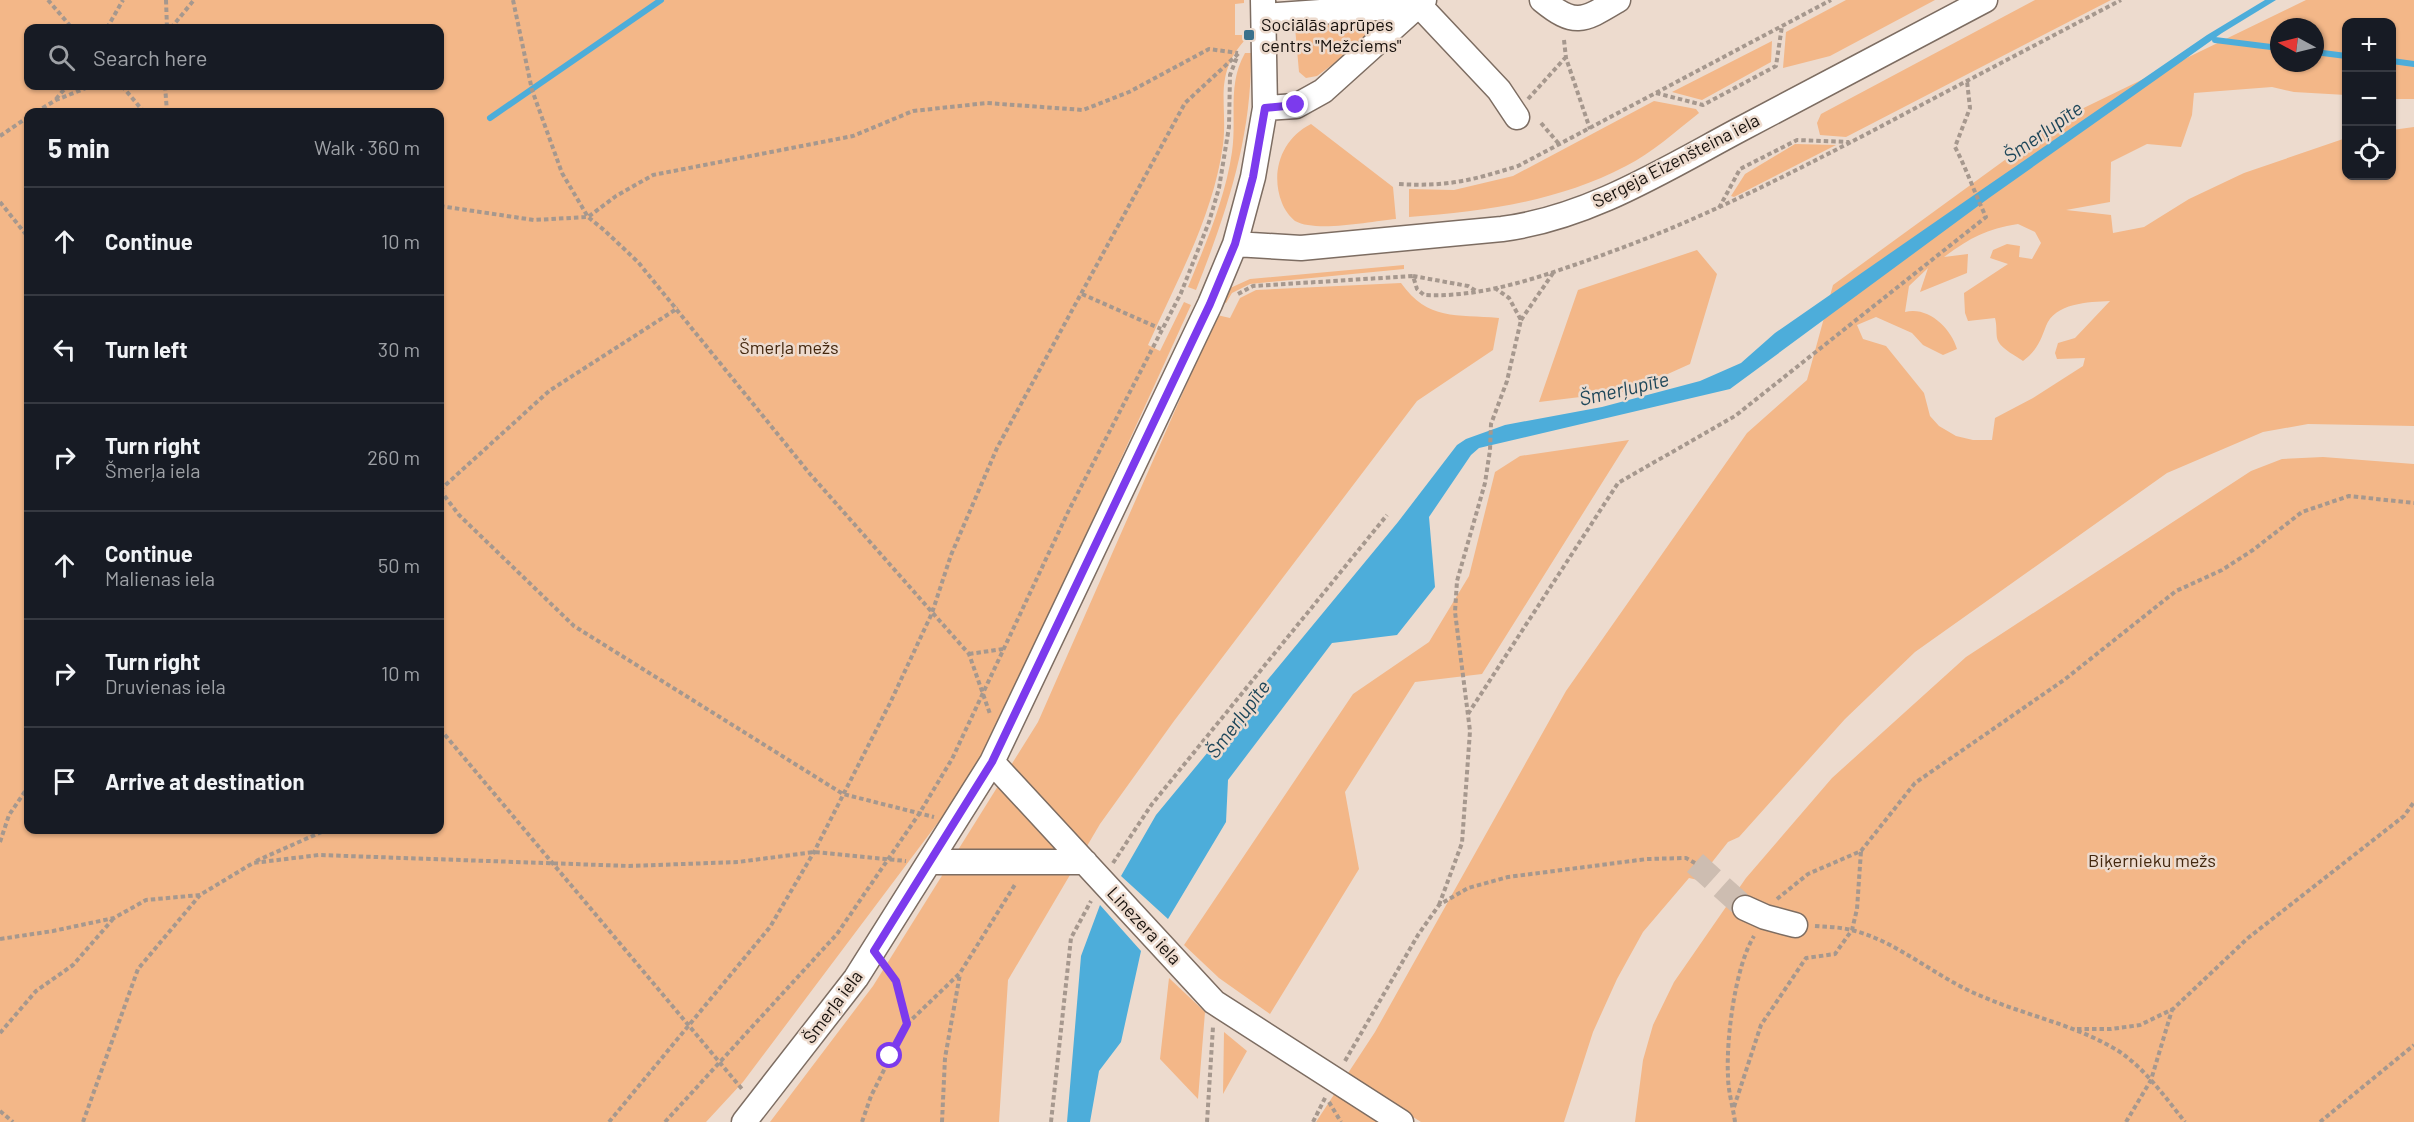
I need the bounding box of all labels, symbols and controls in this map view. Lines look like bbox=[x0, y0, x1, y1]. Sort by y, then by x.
place label: Sociālās aprūpes centrs "Mežciems" bbox=[1261, 13, 1402, 56]
north arrow bbox=[2270, 18, 2324, 72]
map controls bbox=[2342, 18, 2396, 180]
button: + bbox=[2342, 18, 2396, 72]
search box bbox=[24, 24, 444, 90]
marker: Sociālās aprūpes centrs "Mežciems" bbox=[1242, 28, 1256, 42]
icon: search bbox=[45, 41, 78, 74]
text: Search here bbox=[93, 44, 207, 70]
button: − bbox=[2342, 72, 2396, 126]
route end bbox=[1282, 91, 1308, 117]
water label: Šmerļupīte bbox=[1998, 95, 2087, 167]
street label: Sergeja Eizenšteina iela bbox=[1588, 108, 1763, 212]
button: locate bbox=[2342, 126, 2396, 180]
text: 5 min bbox=[48, 132, 110, 163]
text: Walk · 360 m bbox=[314, 135, 420, 159]
icon: ahead bbox=[48, 225, 81, 258]
text: Continue bbox=[105, 228, 193, 254]
text: 10 m bbox=[381, 229, 420, 253]
icon: left bbox=[48, 333, 81, 366]
text: Turn left bbox=[105, 336, 188, 362]
park label: Šmerļa mežs bbox=[739, 336, 839, 358]
text: 30 m bbox=[378, 337, 420, 361]
water label: Šmerļupīte bbox=[1577, 366, 1671, 410]
text: Turn right bbox=[105, 432, 200, 458]
icon: right bbox=[48, 441, 81, 474]
text: 260 m bbox=[367, 445, 420, 469]
text: Šmerļa iela bbox=[105, 458, 200, 482]
text: Continue bbox=[105, 540, 193, 566]
icon: ahead bbox=[48, 549, 81, 582]
text: 50 m bbox=[378, 553, 420, 577]
text: Malienas iela bbox=[105, 566, 215, 590]
text: Turn right bbox=[105, 648, 200, 674]
icon: right bbox=[48, 657, 81, 690]
text: 10 m bbox=[381, 661, 420, 685]
text: Druvienas iela bbox=[105, 674, 226, 698]
water label: Šmerļupīte bbox=[1200, 675, 1274, 762]
icon: arrive bbox=[48, 765, 81, 798]
text: Arrive at destination bbox=[105, 768, 304, 794]
park label: Biķernieku mežs bbox=[2088, 849, 2216, 871]
street label: Linezera iela bbox=[1103, 882, 1186, 969]
street label: Šmerļa iela bbox=[798, 965, 867, 1047]
route start bbox=[876, 1042, 902, 1068]

